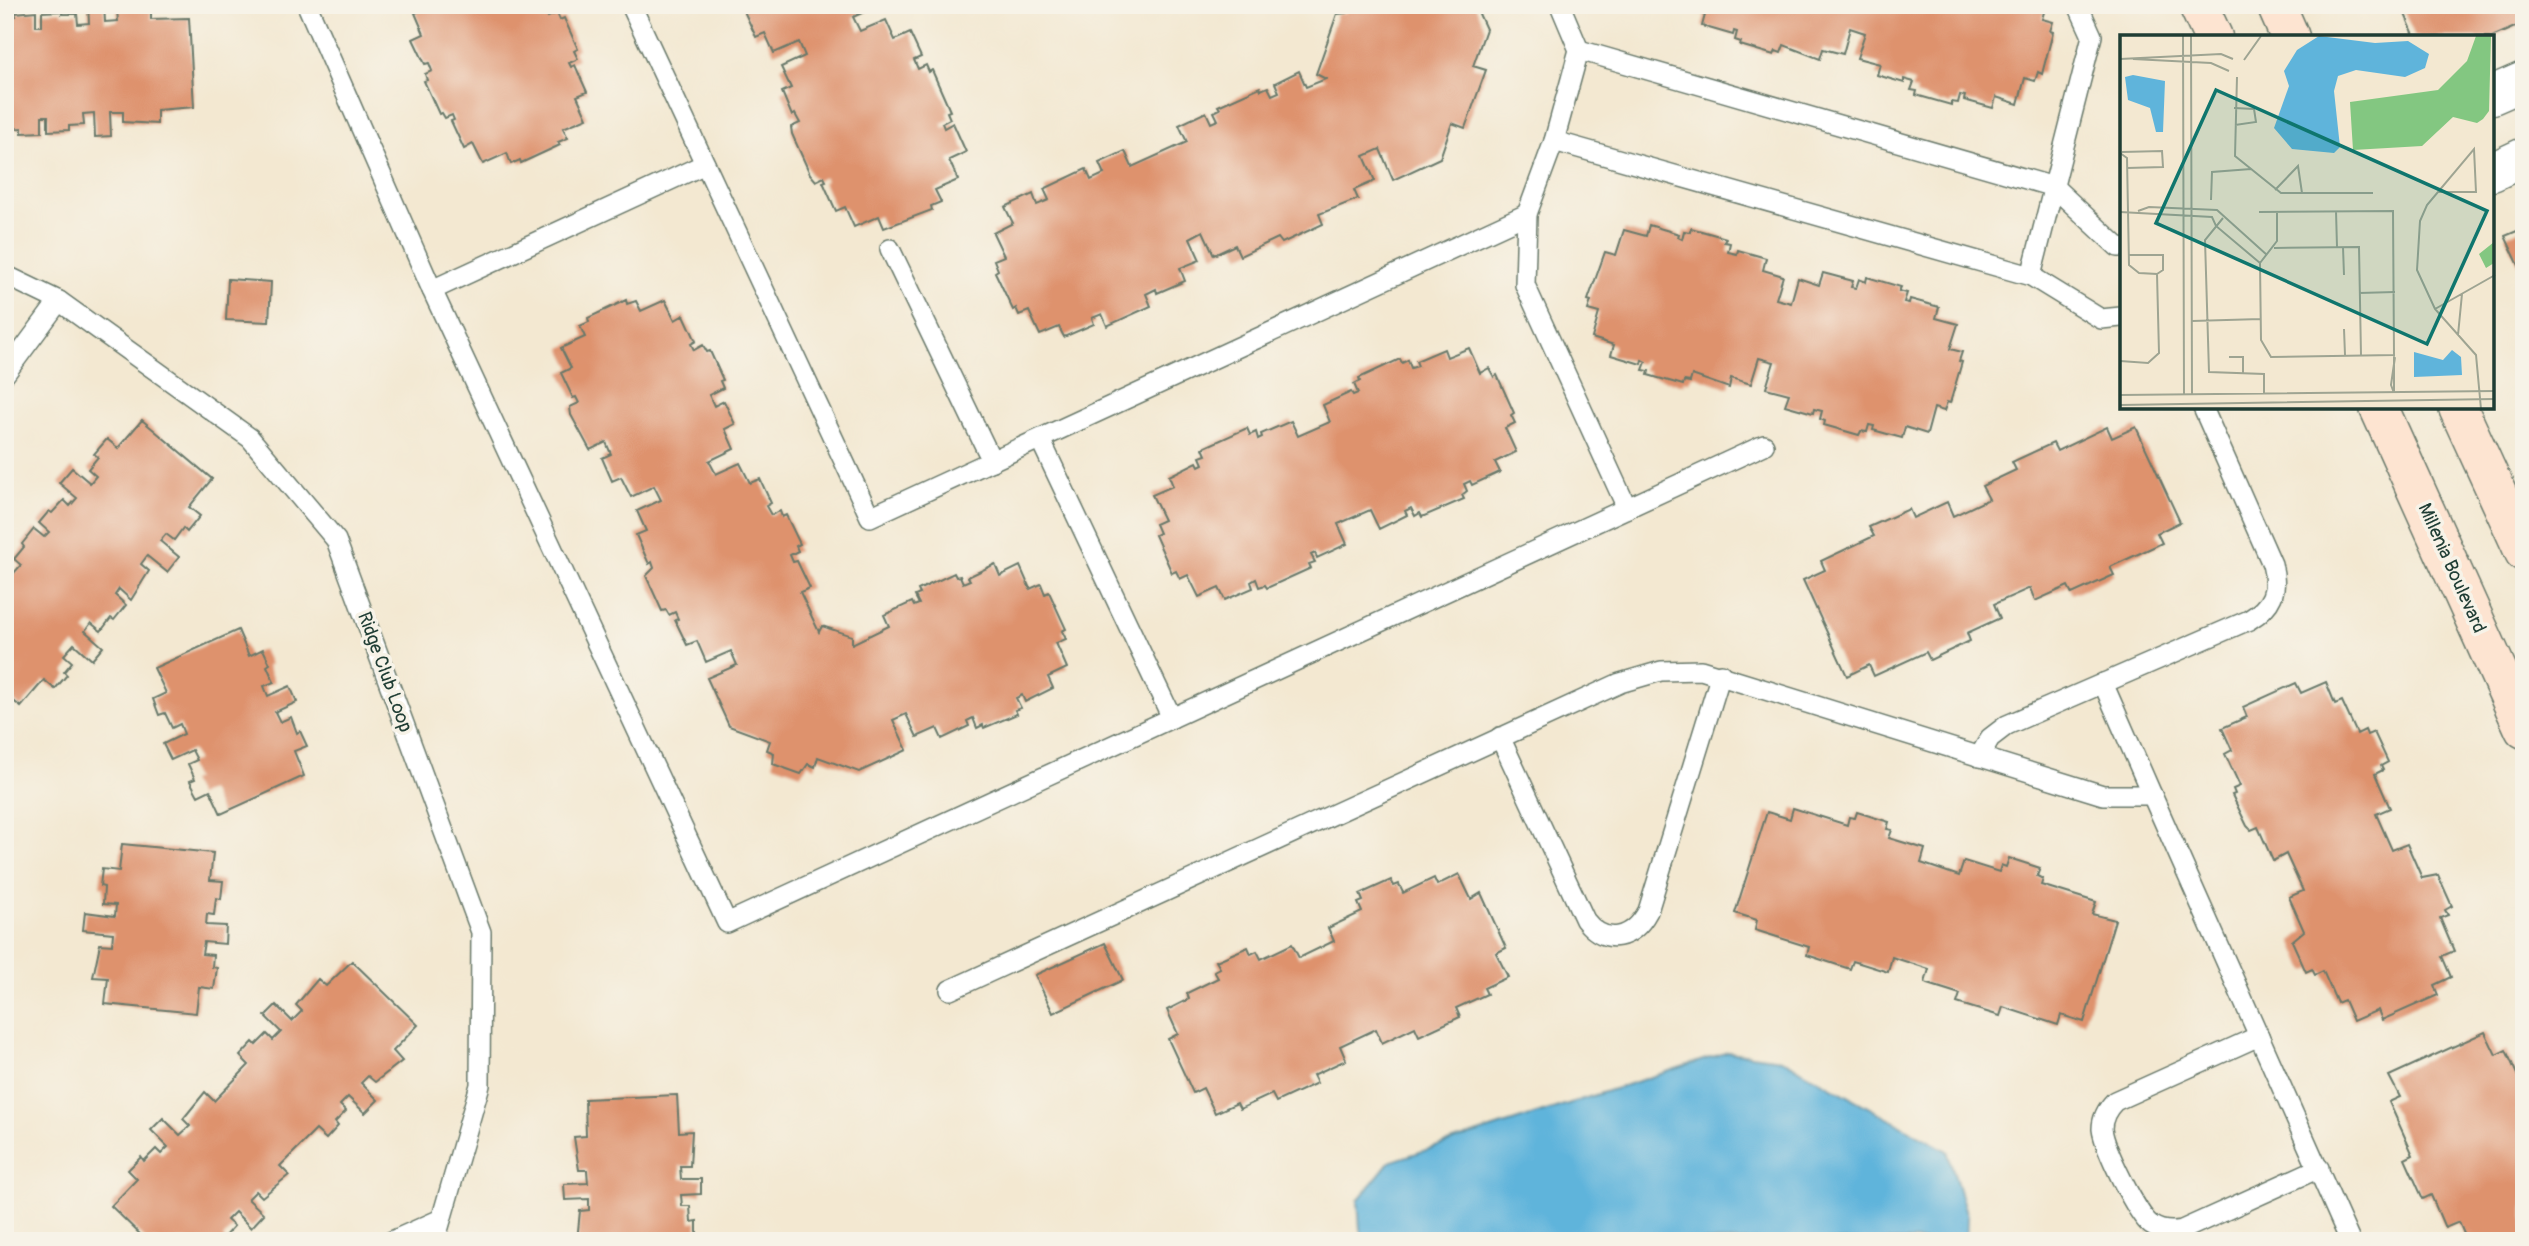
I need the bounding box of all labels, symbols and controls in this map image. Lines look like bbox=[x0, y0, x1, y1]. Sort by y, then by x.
inset map bbox=[2120, 35, 2494, 410]
street label: Millenia Boulevard bbox=[2413, 499, 2491, 637]
street label: Ridge Club Loop bbox=[352, 609, 418, 735]

